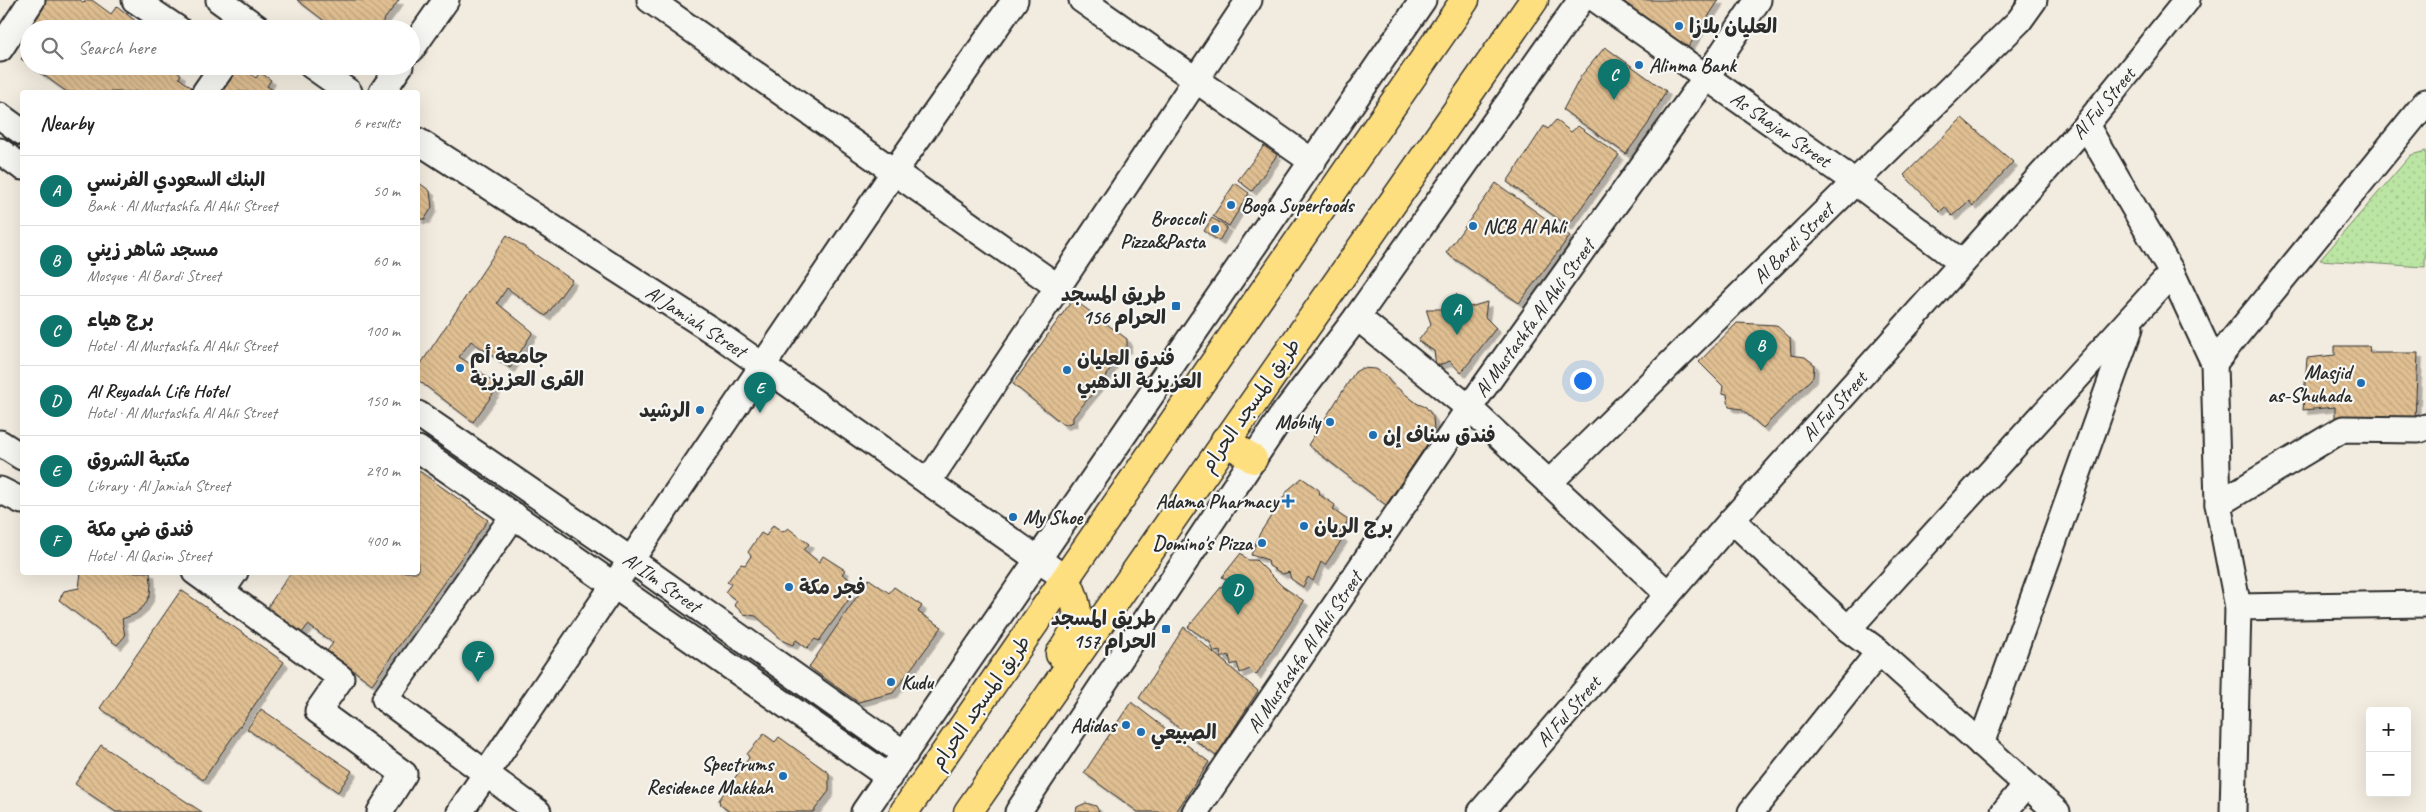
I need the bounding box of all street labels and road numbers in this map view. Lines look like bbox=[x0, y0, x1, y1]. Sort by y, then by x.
street label: Al Ful Street bbox=[2066, 61, 2142, 144]
street label: As Shajar Street bbox=[1726, 86, 1837, 174]
street label: Al Bardi Street bbox=[1748, 195, 1841, 289]
street label: Al Mustashfa Al Ahli Street bbox=[1469, 232, 1602, 402]
street label: Al Jamiah Street bbox=[641, 280, 753, 365]
street label: طريق المسجد الحرام bbox=[1195, 333, 1308, 479]
street label: Al Ful Street bbox=[1796, 364, 1874, 447]
street label: Al Ilm Street bbox=[618, 547, 708, 620]
street label: Al Mustashfa Al Ahli Street bbox=[1241, 564, 1370, 738]
street label: طريق المسجد الحرام bbox=[925, 630, 1038, 776]
street label: Al Ful Street bbox=[1531, 669, 1608, 752]

